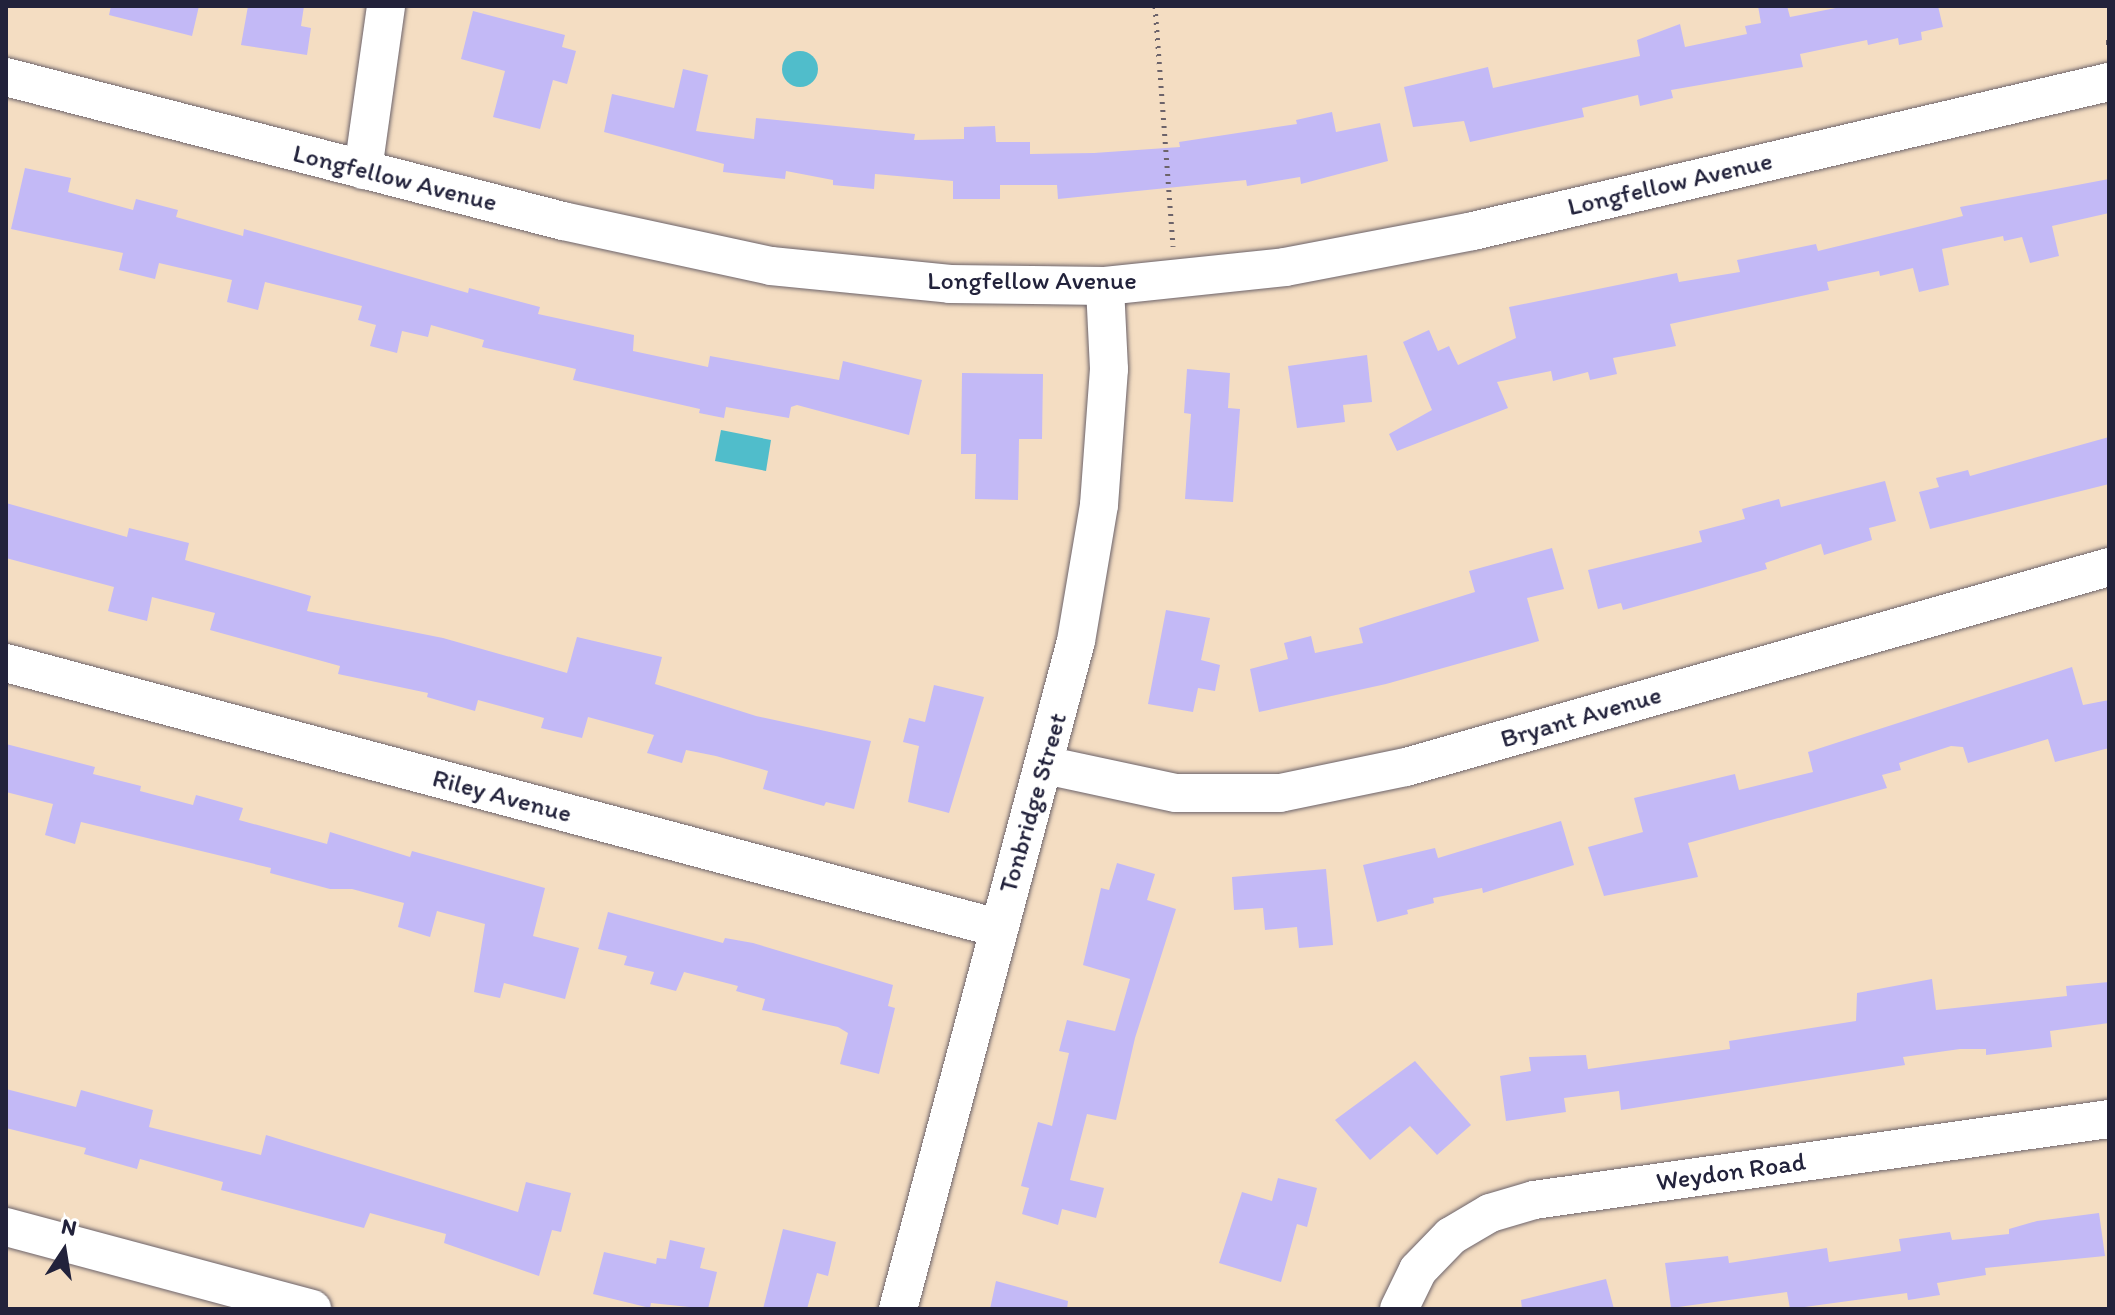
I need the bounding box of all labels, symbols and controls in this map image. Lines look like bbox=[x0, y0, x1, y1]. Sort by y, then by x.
street label: Longfellow Avenue bbox=[290, 138, 500, 218]
street label: Longfellow Avenue bbox=[1565, 145, 1775, 223]
street label: Longfellow Avenue bbox=[927, 265, 1137, 297]
street label: Bryant Avenue bbox=[1498, 679, 1664, 755]
street label: Tonbridge Street bbox=[992, 710, 1074, 896]
street label: Riley Avenue bbox=[430, 763, 574, 829]
street label: Weydon Road bbox=[1655, 1146, 1807, 1198]
north arrow bbox=[24, 1211, 104, 1291]
text: N bbox=[59, 1212, 79, 1242]

